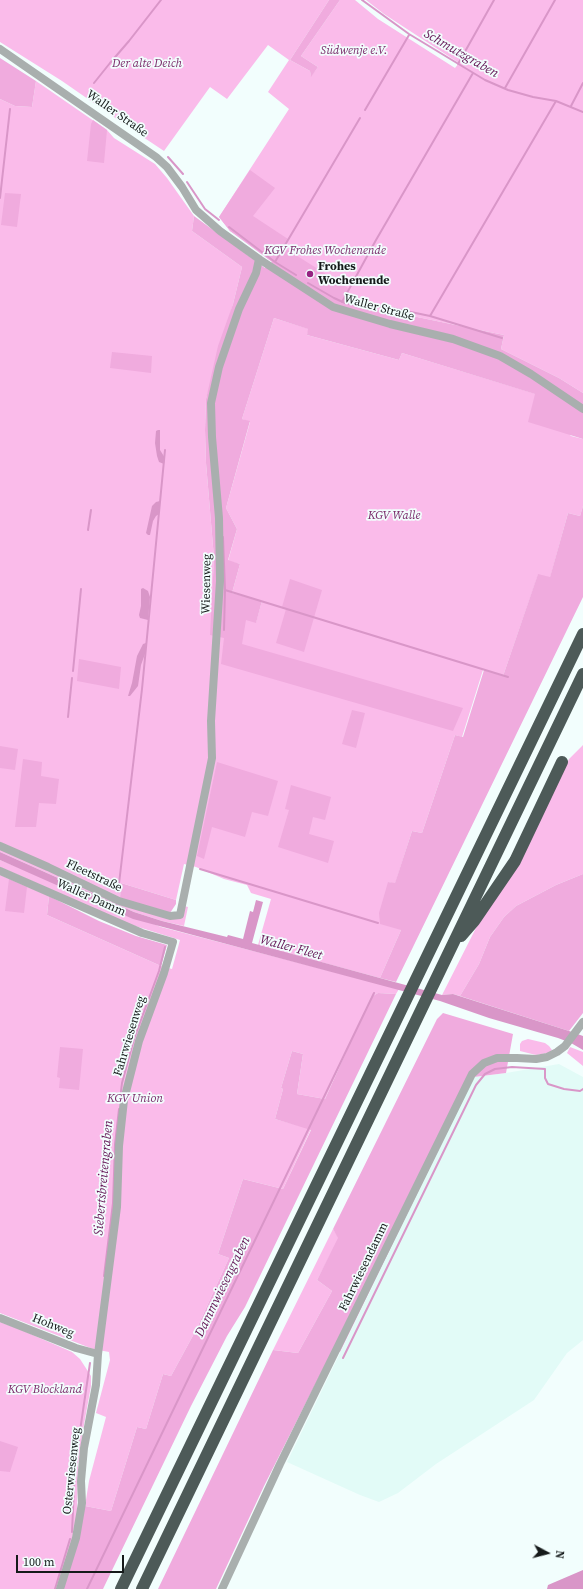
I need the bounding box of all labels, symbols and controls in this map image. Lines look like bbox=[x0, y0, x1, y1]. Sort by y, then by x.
water label: Schmutzgraben bbox=[421, 26, 501, 82]
park label: Südwenje e.V. bbox=[320, 44, 388, 58]
park label: Der alte Deich bbox=[112, 57, 182, 71]
street label: Waller Straße bbox=[83, 87, 151, 141]
park label: KGV Frohes Wochenende bbox=[264, 244, 386, 258]
place label: Frohes Wochenende bbox=[318, 260, 390, 288]
marker: Frohes Wochenende bbox=[305, 269, 315, 279]
street label: Waller Straße bbox=[342, 292, 416, 324]
park label: KGV Walle bbox=[368, 509, 420, 523]
street label: Wiesenweg bbox=[199, 554, 215, 614]
street label: Fleetstraße bbox=[64, 857, 124, 895]
street label: Waller Damm bbox=[54, 876, 128, 920]
water label: Waller Fleet bbox=[258, 932, 324, 964]
street label: Fahrwiesenweg bbox=[111, 994, 149, 1078]
park label: KGV Union bbox=[107, 1092, 163, 1106]
water label: Siebertsbreitengraben bbox=[91, 1120, 117, 1236]
street label: Fahrwiesendamm bbox=[336, 1220, 392, 1314]
water label: Dammwiesengraben bbox=[192, 1234, 254, 1340]
street label: Hohweg bbox=[30, 1311, 76, 1341]
park label: KGV Blockland bbox=[8, 1383, 82, 1397]
street label: Osterwiesenweg bbox=[60, 1427, 84, 1515]
north arrow bbox=[527, 1533, 567, 1573]
scale bar bbox=[18, 1547, 126, 1573]
text: N bbox=[551, 1550, 567, 1559]
text: 100 m bbox=[23, 1554, 55, 1570]

